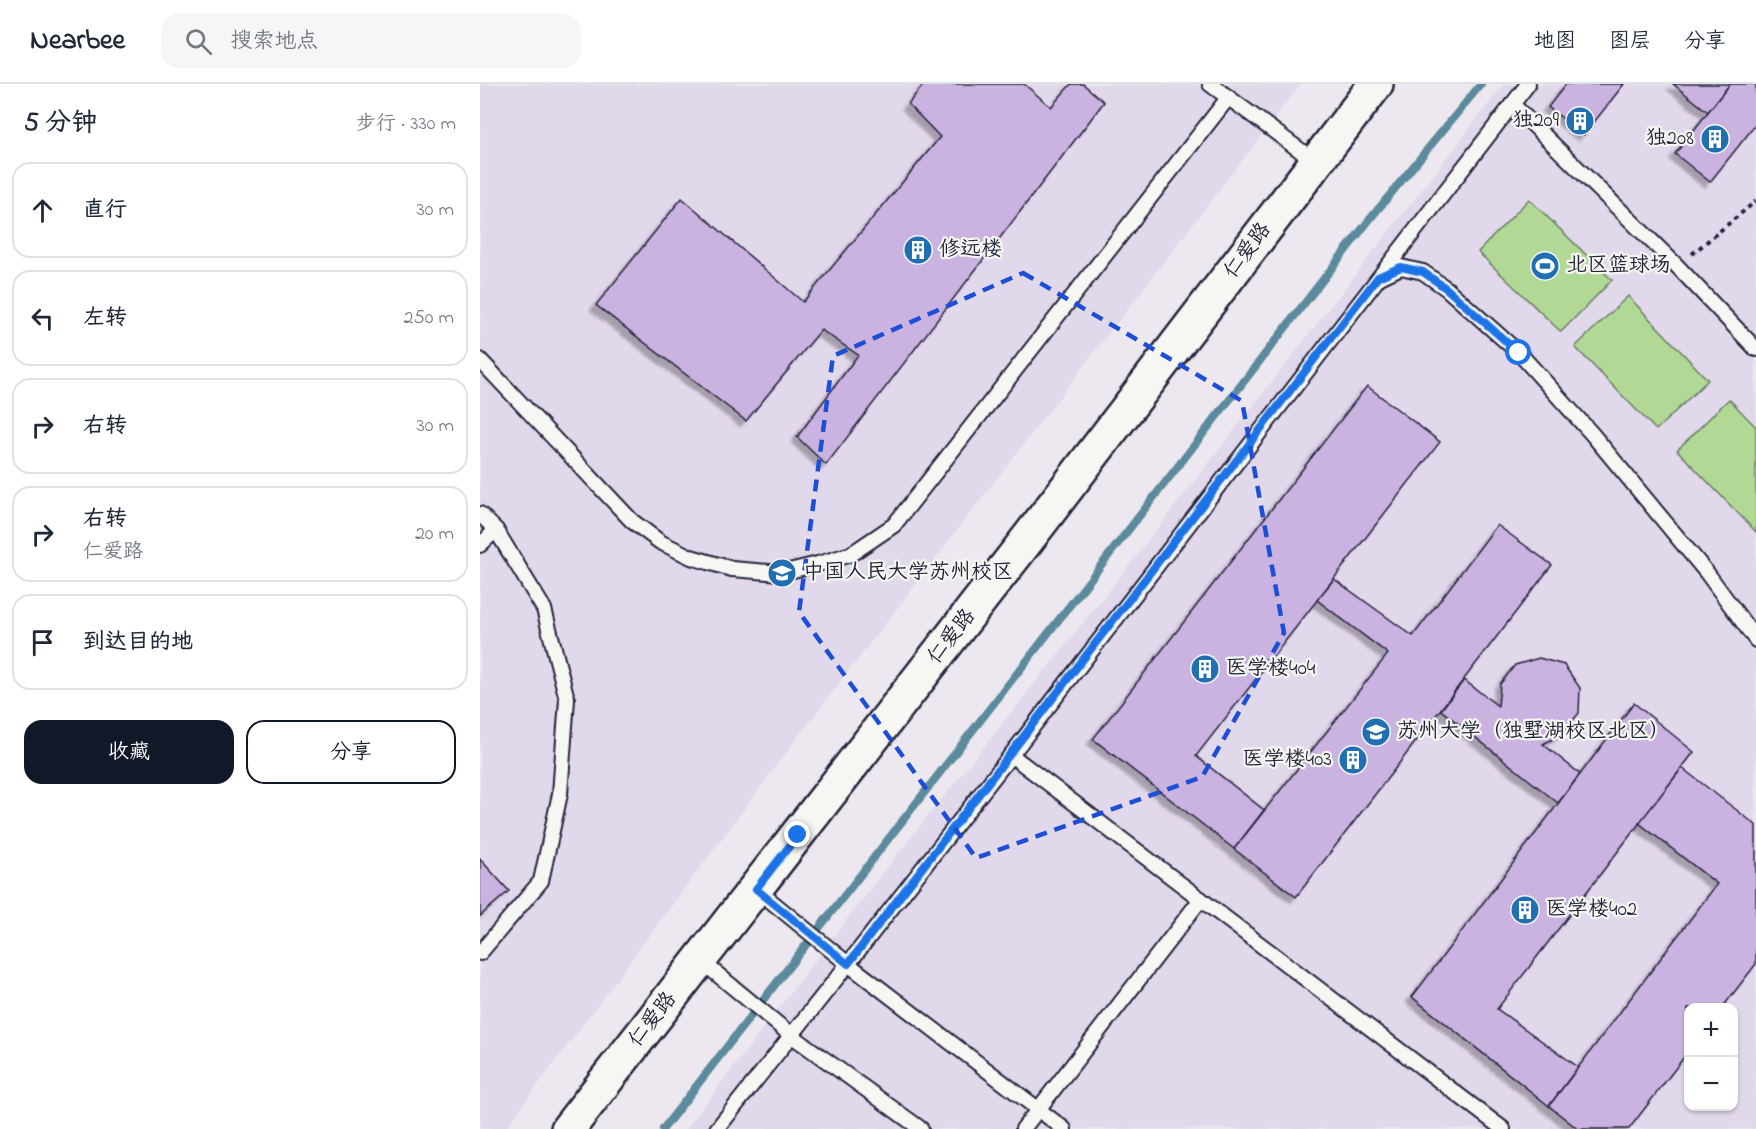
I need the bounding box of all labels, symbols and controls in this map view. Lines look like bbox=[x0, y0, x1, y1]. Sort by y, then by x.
search box bbox=[161, 14, 581, 68]
text: Nearbee bbox=[30, 21, 125, 62]
icon: search bbox=[182, 25, 215, 58]
text: 搜索地点 bbox=[230, 26, 318, 58]
text: 地图 bbox=[1534, 27, 1576, 57]
text: 图层 bbox=[1609, 27, 1651, 57]
text: 分享 bbox=[1684, 27, 1726, 57]
text: 5 分钟 bbox=[24, 105, 97, 143]
building icon: 独209 bbox=[1564, 105, 1596, 137]
place label: 独209 bbox=[1512, 106, 1560, 136]
text: 步行 · 330 m bbox=[356, 110, 456, 139]
building icon: 独208 bbox=[1699, 123, 1731, 155]
place label: 独208 bbox=[1646, 124, 1694, 154]
icon: ahead bbox=[26, 194, 59, 227]
text: 直行 bbox=[83, 195, 127, 227]
text: 30 m bbox=[417, 196, 454, 225]
street label: 仁爱路 bbox=[1217, 217, 1279, 285]
building icon: 修远楼 bbox=[902, 234, 934, 266]
place label: 修远楼 bbox=[939, 235, 1002, 265]
sports icon: 北区篮球场 bbox=[1529, 250, 1561, 282]
place label: 北区篮球场 bbox=[1566, 251, 1671, 281]
icon: left bbox=[26, 302, 59, 335]
text: 左转 bbox=[83, 303, 127, 335]
text: 250 m bbox=[403, 304, 454, 333]
route start bbox=[1505, 339, 1531, 365]
icon: right bbox=[26, 410, 59, 443]
text: 右转 bbox=[83, 411, 127, 443]
text: 30 m bbox=[417, 412, 454, 441]
text: 右转 bbox=[83, 504, 127, 536]
icon: right bbox=[26, 518, 59, 551]
text: 20 m bbox=[415, 520, 454, 549]
text: 仁爱路 bbox=[83, 538, 143, 567]
school or university icon: 中国人民大学苏州校区 bbox=[766, 557, 798, 589]
place label: 中国人民大学苏州校区 bbox=[803, 558, 1013, 588]
street label: 仁爱路 bbox=[921, 603, 983, 671]
icon: arrive bbox=[26, 626, 59, 659]
text: 到达目的地 bbox=[83, 627, 193, 659]
building icon: 医学楼404 bbox=[1189, 653, 1221, 685]
place label: 医学楼404 bbox=[1226, 654, 1316, 684]
school or university icon: 苏州大学（独墅湖校区北区） bbox=[1360, 716, 1392, 748]
place label: 苏州大学（独墅湖校区北区） bbox=[1397, 717, 1670, 747]
button: 收藏 bbox=[24, 720, 234, 784]
button: 分享 bbox=[246, 720, 456, 784]
building icon: 医学楼403 bbox=[1337, 744, 1369, 776]
place label: 医学楼403 bbox=[1243, 745, 1332, 775]
route end bbox=[784, 821, 810, 847]
building icon: 医学楼402 bbox=[1509, 894, 1541, 926]
place label: 医学楼402 bbox=[1546, 895, 1637, 925]
street label: 仁爱路 bbox=[622, 986, 684, 1054]
map controls bbox=[1684, 1003, 1738, 1111]
button: + bbox=[1684, 1003, 1738, 1057]
button: − bbox=[1684, 1057, 1738, 1111]

